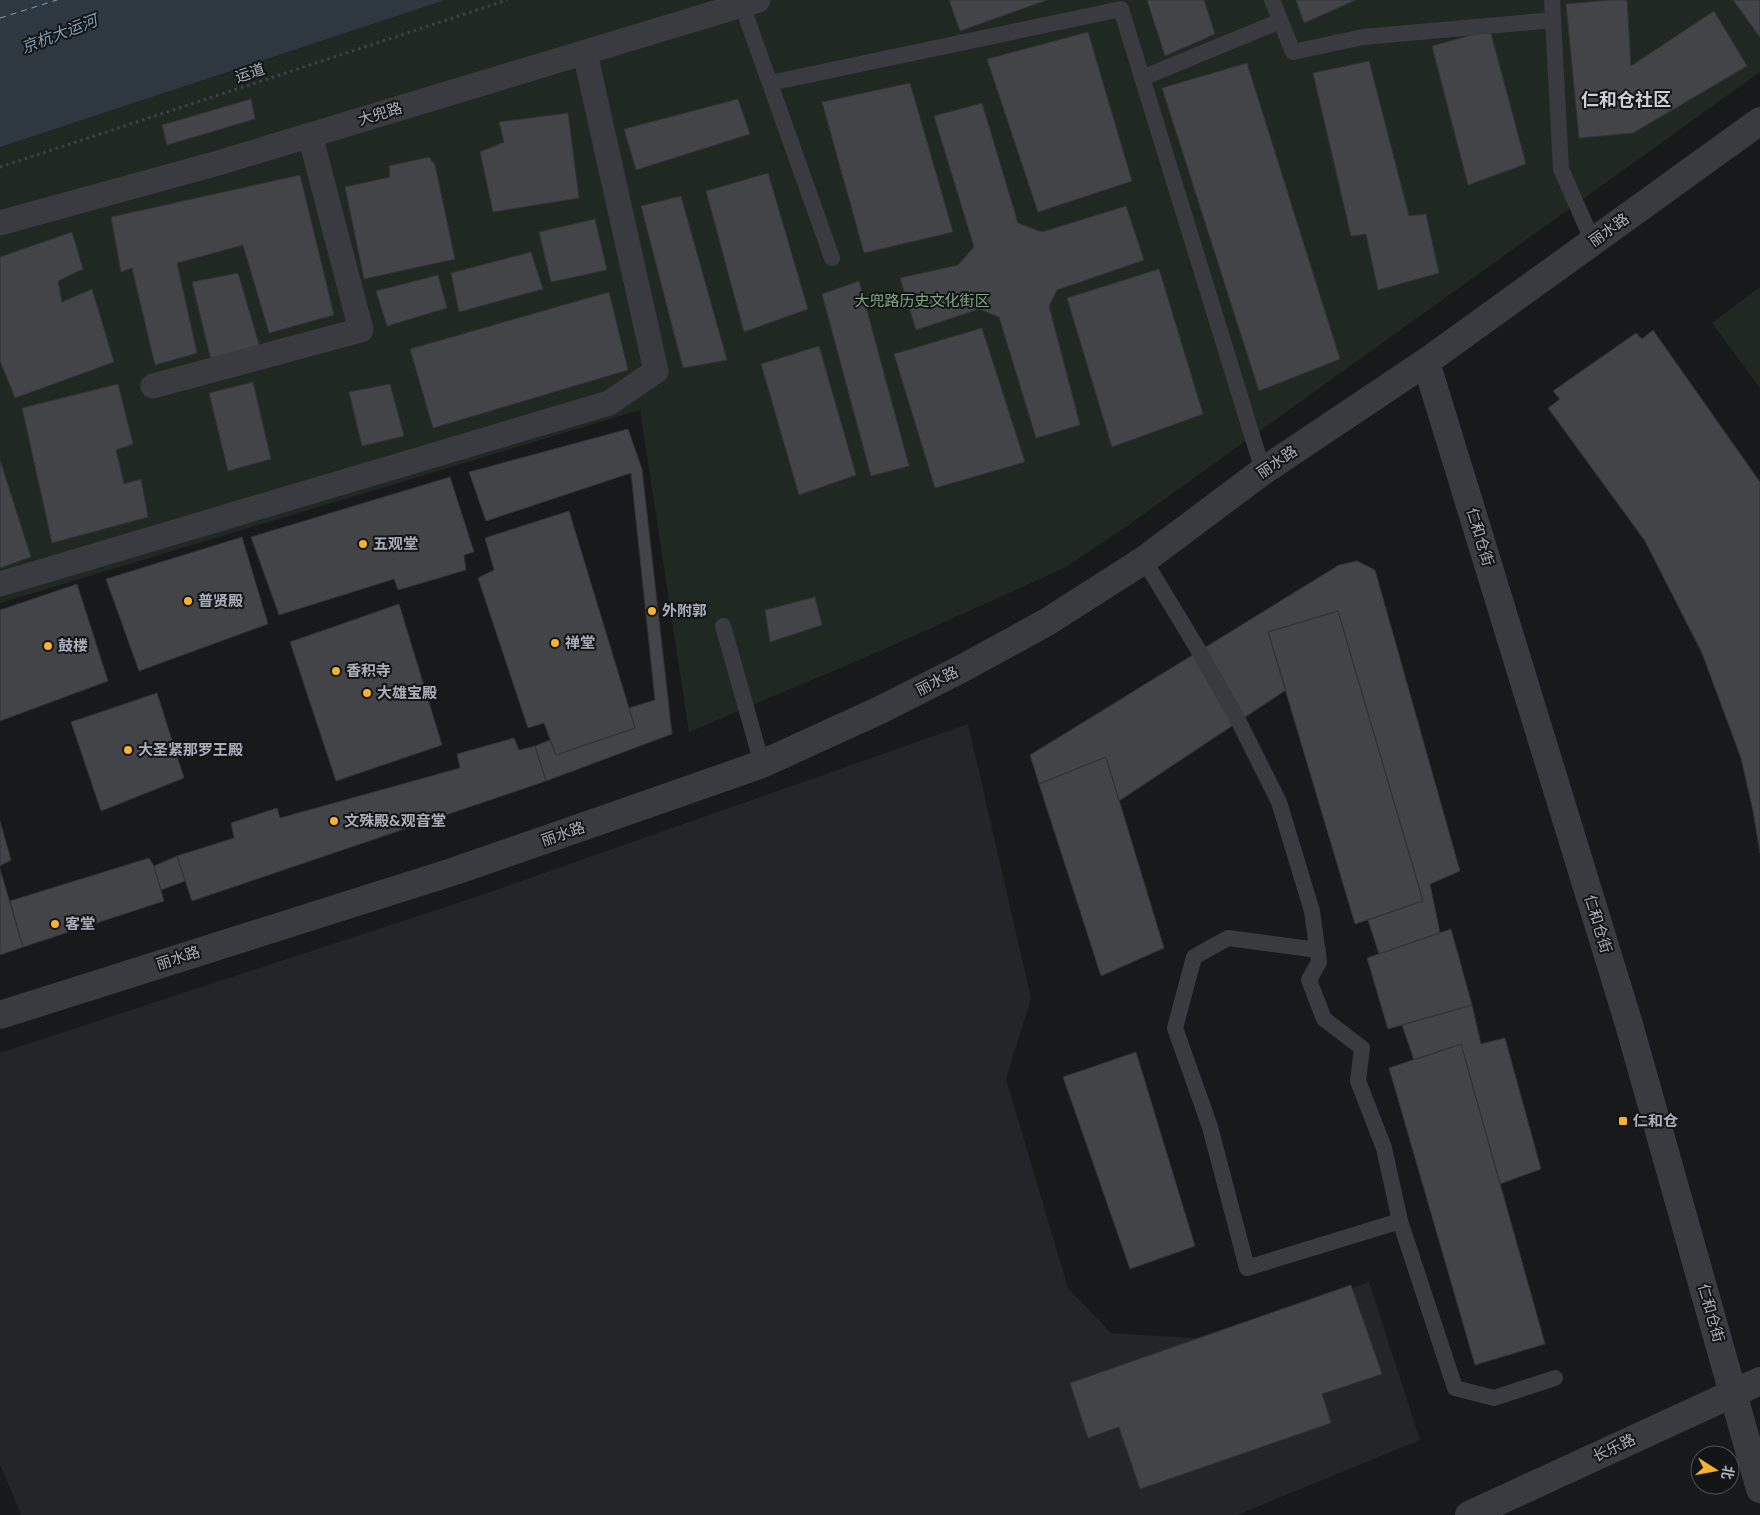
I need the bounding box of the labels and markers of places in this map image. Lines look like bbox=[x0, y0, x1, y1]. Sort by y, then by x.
place label: 五观堂 bbox=[373, 534, 418, 554]
marker: 五观堂 bbox=[357, 538, 369, 550]
place label: 普贤殿 bbox=[198, 591, 243, 611]
marker: 普贤殿 bbox=[182, 595, 194, 607]
place label: 外附郭 bbox=[662, 601, 707, 621]
marker: 外附郭 bbox=[646, 605, 658, 617]
place label: 禅堂 bbox=[565, 633, 595, 653]
place label: 鼓楼 bbox=[58, 636, 88, 656]
marker: 禅堂 bbox=[549, 637, 561, 649]
marker: 鼓楼 bbox=[42, 640, 54, 652]
place label: 香积寺 bbox=[346, 661, 391, 681]
marker: 香积寺 bbox=[330, 665, 342, 677]
place label: 大雄宝殿 bbox=[377, 683, 437, 703]
marker: 大雄宝殿 bbox=[361, 687, 373, 699]
place label: 大圣紧那罗王殿 bbox=[138, 740, 243, 760]
marker: 大圣紧那罗王殿 bbox=[122, 744, 134, 756]
place label: 文殊殿&观音堂 bbox=[344, 811, 446, 831]
marker: 文殊殿&观音堂 bbox=[328, 815, 340, 827]
place label: 客堂 bbox=[65, 914, 95, 934]
marker: 客堂 bbox=[49, 918, 61, 930]
place label: 仁和仓 bbox=[1633, 1111, 1678, 1131]
marker: 仁和仓 bbox=[1617, 1115, 1629, 1127]

